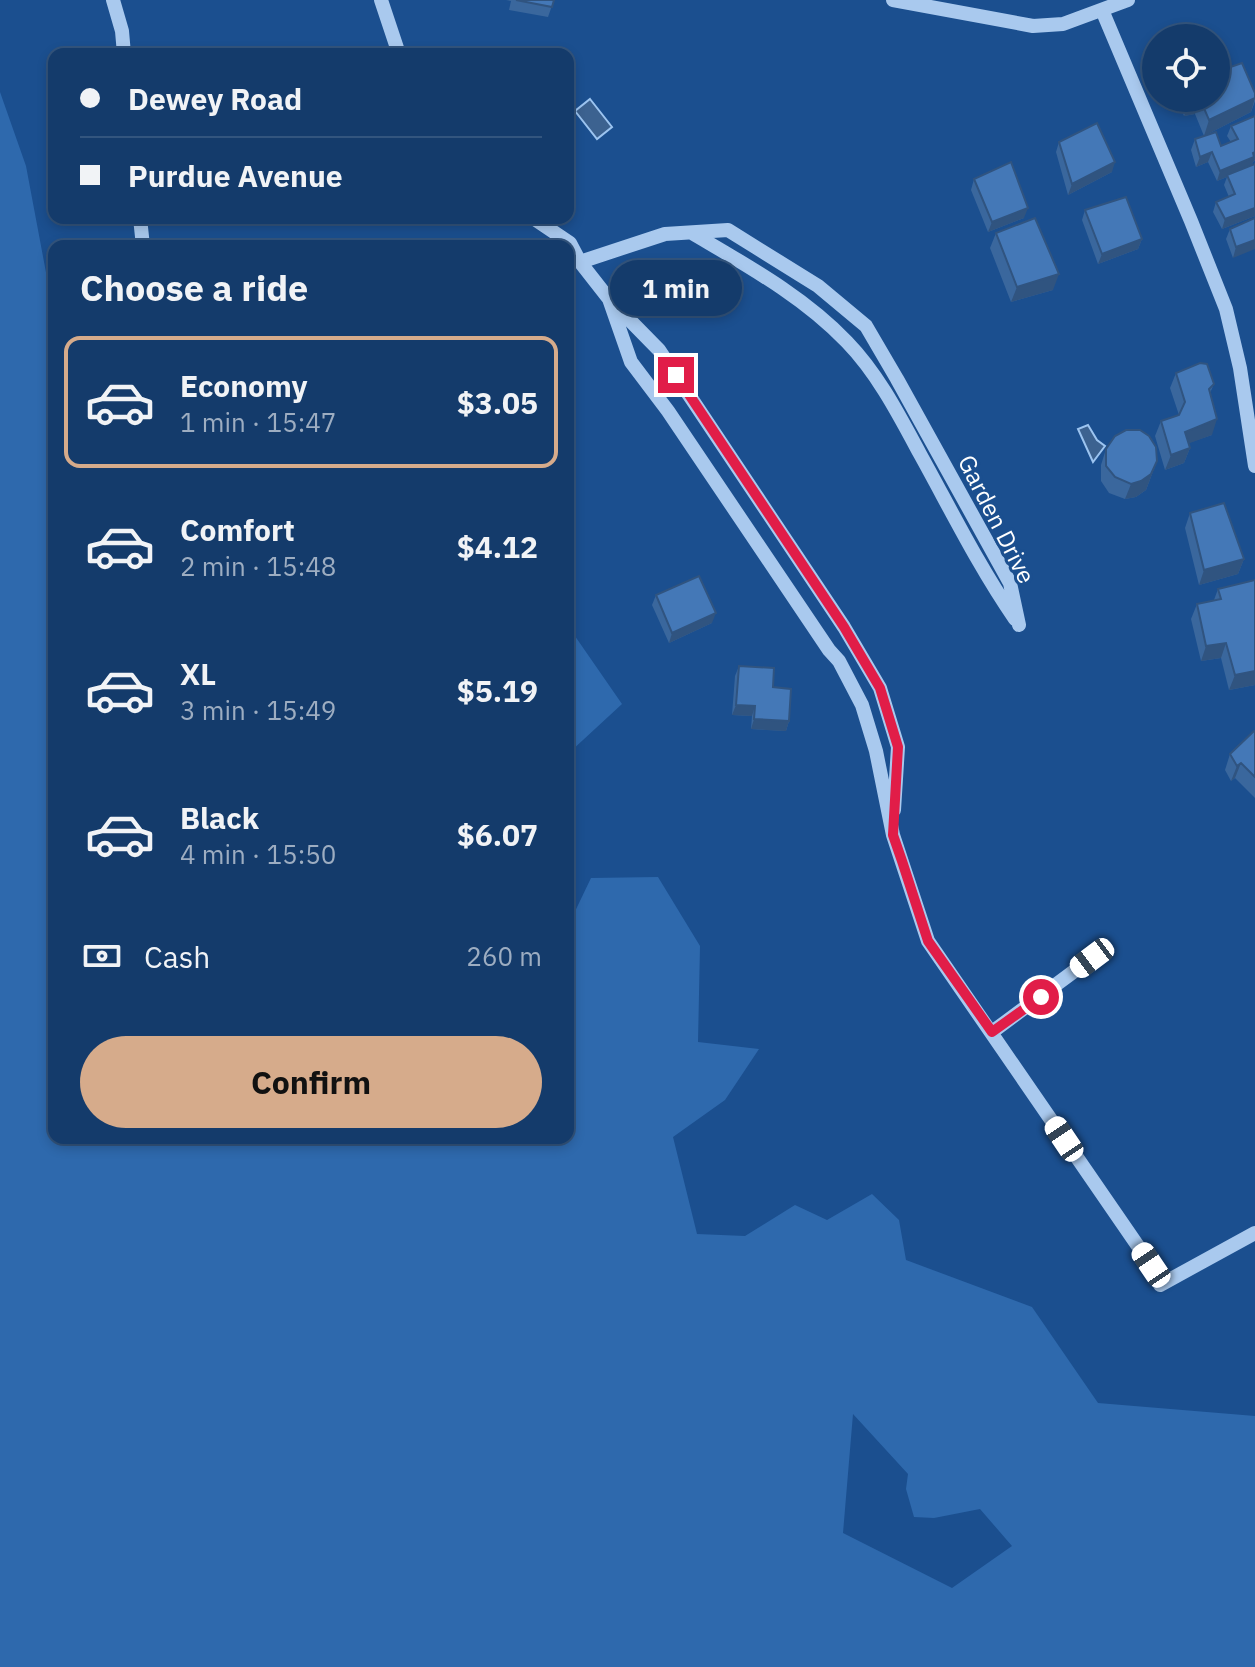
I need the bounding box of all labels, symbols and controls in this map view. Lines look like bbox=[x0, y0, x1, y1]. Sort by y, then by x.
map controls bbox=[1142, 24, 1230, 112]
button: locate bbox=[1142, 24, 1230, 112]
text: Dewey Road bbox=[128, 79, 302, 118]
text: Purdue Avenue bbox=[128, 156, 343, 195]
callout: 1 min bbox=[610, 259, 742, 315]
text: Choose a ride bbox=[80, 264, 308, 311]
text: 1 min bbox=[642, 271, 710, 305]
route end bbox=[658, 357, 694, 393]
icon: car bbox=[84, 366, 156, 438]
text: Economy bbox=[180, 366, 308, 405]
text: $3.05 bbox=[457, 383, 538, 422]
text: 1 min · 15:47 bbox=[180, 405, 336, 439]
street label: Garden Drive bbox=[951, 449, 1043, 589]
icon: car bbox=[84, 510, 156, 582]
text: Comfort bbox=[180, 510, 295, 549]
text: $4.12 bbox=[457, 527, 538, 566]
text: 2 min · 15:48 bbox=[180, 549, 336, 583]
icon: car bbox=[84, 654, 156, 726]
text: XL bbox=[180, 654, 216, 693]
text: $5.19 bbox=[457, 671, 538, 710]
text: 3 min · 15:49 bbox=[180, 693, 336, 727]
icon: car bbox=[84, 798, 156, 870]
text: Black bbox=[180, 798, 259, 837]
text: $6.07 bbox=[457, 815, 538, 854]
text: 4 min · 15:50 bbox=[180, 837, 336, 871]
icon: cash bbox=[80, 934, 124, 978]
car bbox=[1066, 934, 1118, 982]
text: Cash bbox=[144, 937, 210, 976]
text: 260 m bbox=[466, 939, 542, 973]
route start bbox=[1023, 979, 1059, 1015]
button: Confirm bbox=[80, 1036, 542, 1128]
car bbox=[1041, 1112, 1087, 1166]
car bbox=[1128, 1238, 1174, 1292]

